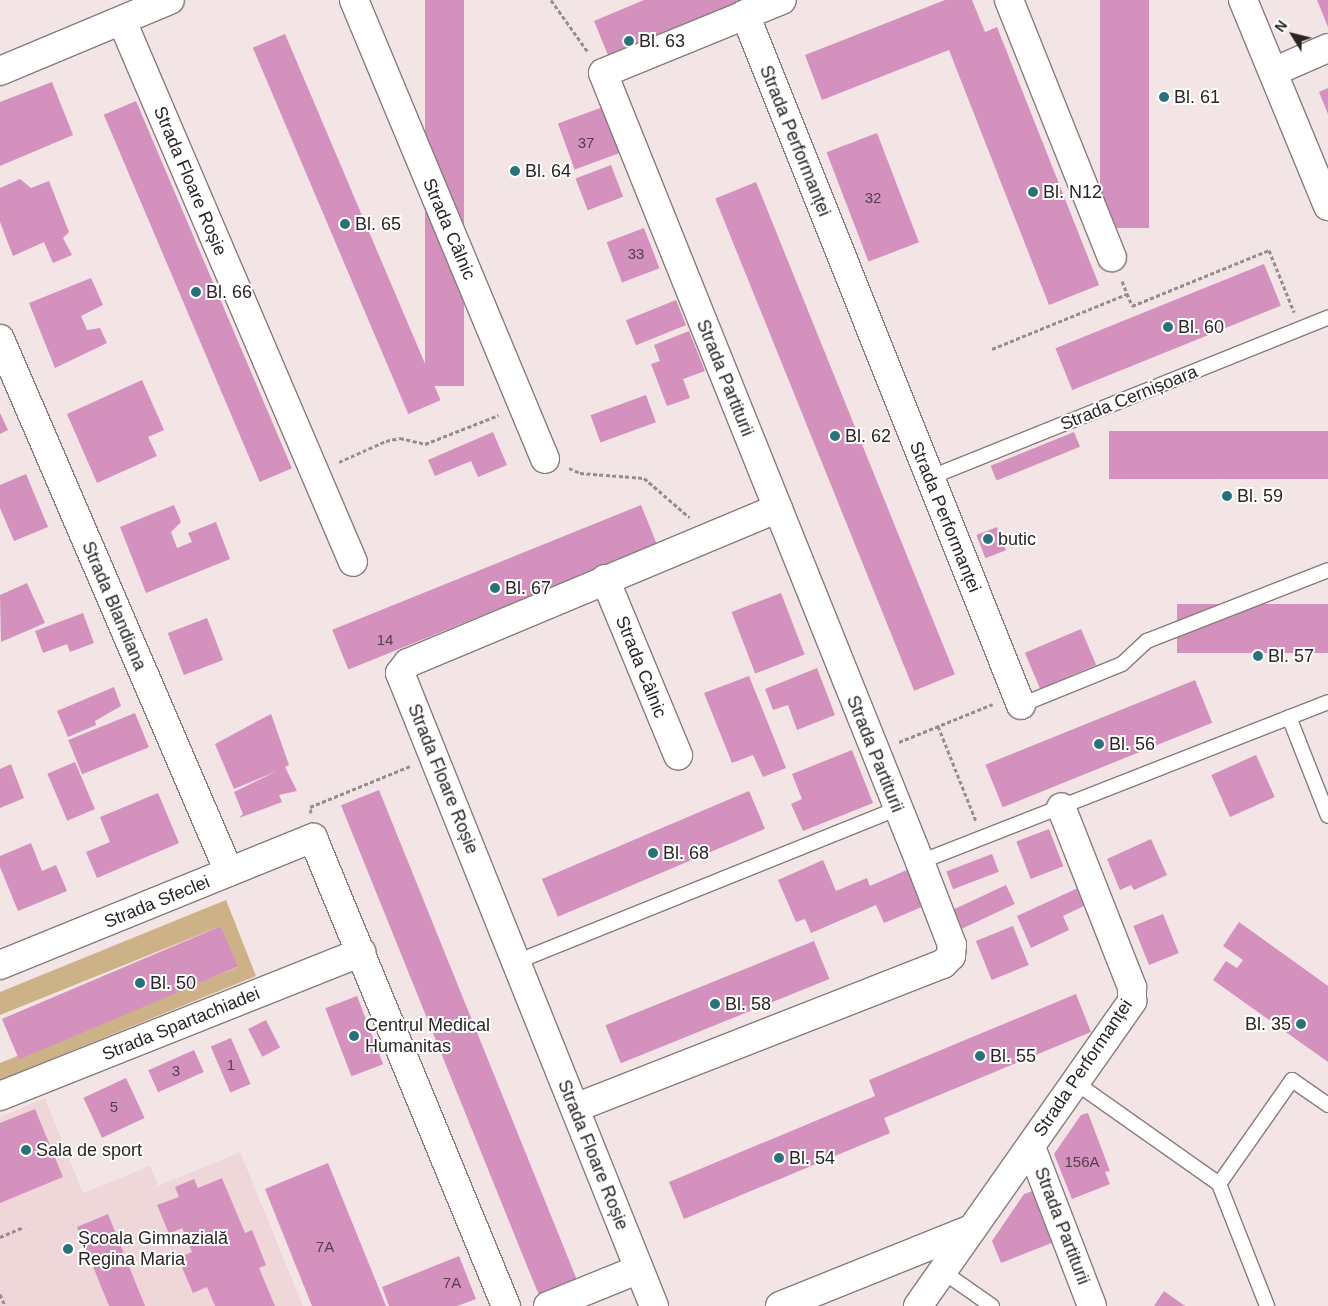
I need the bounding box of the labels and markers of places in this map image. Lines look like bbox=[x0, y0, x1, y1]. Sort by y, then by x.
place label: Bl. 63 bbox=[639, 30, 685, 52]
marker: Bl. 63 bbox=[623, 35, 635, 47]
place label: Bl. 61 bbox=[1174, 86, 1220, 108]
marker: Bl. 61 bbox=[1158, 91, 1170, 103]
place label: Bl. 64 bbox=[525, 160, 571, 182]
marker: Bl. 64 bbox=[509, 165, 521, 177]
place label: Bl. N12 bbox=[1043, 181, 1102, 203]
marker: Bl. N12 bbox=[1027, 186, 1039, 198]
place label: Bl. 65 bbox=[355, 213, 401, 235]
marker: Bl. 65 bbox=[339, 218, 351, 230]
place label: Bl. 66 bbox=[206, 281, 252, 303]
marker: Bl. 66 bbox=[190, 286, 202, 298]
place label: Bl. 60 bbox=[1178, 316, 1224, 338]
marker: Bl. 60 bbox=[1162, 321, 1174, 333]
place label: Bl. 62 bbox=[845, 425, 891, 447]
marker: Bl. 62 bbox=[829, 430, 841, 442]
place label: Bl. 59 bbox=[1237, 485, 1283, 507]
marker: Bl. 59 bbox=[1221, 490, 1233, 502]
place label: butic bbox=[998, 528, 1036, 550]
marker: butic bbox=[982, 533, 994, 545]
place label: Bl. 67 bbox=[505, 577, 551, 599]
marker: Bl. 67 bbox=[489, 582, 501, 594]
place label: Bl. 57 bbox=[1268, 645, 1314, 667]
marker: Bl. 57 bbox=[1252, 650, 1264, 662]
place label: Bl. 56 bbox=[1109, 733, 1155, 755]
marker: Bl. 56 bbox=[1093, 738, 1105, 750]
place label: Bl. 68 bbox=[663, 842, 709, 864]
marker: Bl. 68 bbox=[647, 847, 659, 859]
place label: Bl. 50 bbox=[150, 972, 196, 994]
marker: Bl. 50 bbox=[134, 977, 146, 989]
place label: Bl. 58 bbox=[725, 993, 771, 1015]
marker: Bl. 58 bbox=[709, 998, 721, 1010]
place label: Bl. 35 bbox=[1245, 1013, 1291, 1035]
place label: Centrul Medical Humanitas bbox=[365, 1015, 490, 1058]
marker: Bl. 35 bbox=[1295, 1018, 1307, 1030]
marker: Centrul Medical Humanitas bbox=[347, 1029, 361, 1043]
place label: Bl. 55 bbox=[990, 1045, 1036, 1067]
marker: Bl. 55 bbox=[974, 1050, 986, 1062]
place label: Sala de sport bbox=[36, 1139, 142, 1161]
marker: Sala de sport bbox=[20, 1144, 32, 1156]
place label: Bl. 54 bbox=[789, 1147, 835, 1169]
marker: Bl. 54 bbox=[773, 1152, 785, 1164]
place label: Școala Gimnazială Regina Maria bbox=[78, 1228, 228, 1270]
marker: Școala Gimnazială Regina Maria bbox=[62, 1243, 74, 1255]

